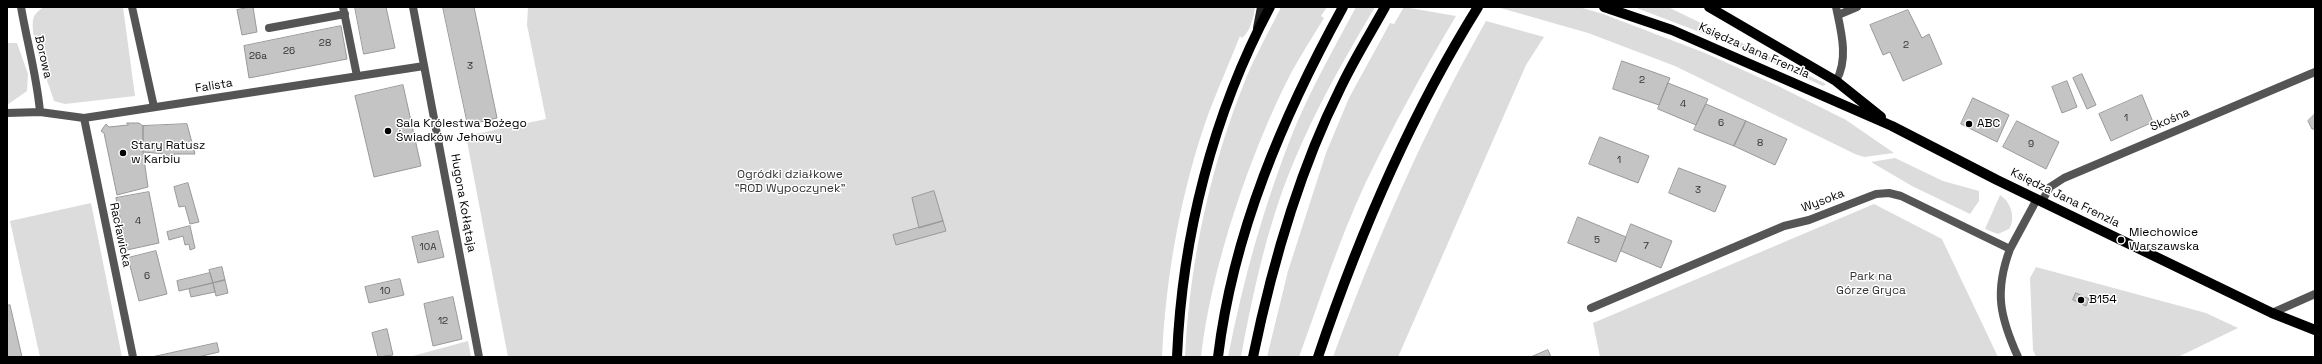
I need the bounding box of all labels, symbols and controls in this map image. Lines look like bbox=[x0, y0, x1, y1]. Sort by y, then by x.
street label: Księdza Jana Frenzla bbox=[1696, 20, 1812, 82]
street label: Borowa bbox=[31, 34, 55, 80]
house number: 28 bbox=[319, 37, 331, 49]
house number: 2 bbox=[1903, 39, 1909, 51]
house number: 26 bbox=[283, 45, 295, 57]
house number: 26a bbox=[249, 50, 267, 62]
house number: 3 bbox=[467, 60, 473, 72]
house number: 2 bbox=[1639, 74, 1645, 86]
street label: Falista bbox=[194, 76, 234, 96]
house number: 4 bbox=[1680, 98, 1686, 110]
street label: Skośna bbox=[2148, 105, 2192, 135]
house number: 1 bbox=[2124, 112, 2128, 124]
place label: Sala Królestwa Bożego Świadków Jehowy bbox=[396, 117, 527, 145]
house number: 6 bbox=[1718, 117, 1724, 129]
place label: ABC bbox=[1977, 117, 2000, 131]
marker: ABC bbox=[1964, 119, 1974, 129]
marker: Sala Królestwa Bożego Świadków Jehowy bbox=[383, 126, 393, 136]
house number: 8 bbox=[1757, 137, 1763, 149]
house number: 9 bbox=[2028, 138, 2034, 150]
place label: Stary Ratusz w Karbiu bbox=[131, 139, 205, 167]
marker: Stary Ratusz w Karbiu bbox=[118, 148, 128, 158]
street label: Hugona Kołłątaja bbox=[447, 153, 479, 253]
house number: 1 bbox=[1617, 154, 1621, 166]
street label: Księdza Jana Frenzla bbox=[2008, 165, 2122, 231]
park label: Ogródki działkowe "ROD Wypoczynek" bbox=[735, 168, 845, 196]
house number: 3 bbox=[1695, 184, 1701, 196]
street label: Wysoka bbox=[1800, 186, 1846, 216]
street label: Racławicka bbox=[106, 201, 134, 269]
house number: 4 bbox=[135, 215, 141, 227]
place label: Miechowice Warszawska bbox=[2129, 226, 2199, 254]
house number: 5 bbox=[1594, 234, 1600, 246]
marker: Miechowice Warszawska bbox=[2116, 235, 2126, 245]
house number: 7 bbox=[1643, 240, 1649, 252]
house number: 10A bbox=[420, 241, 436, 253]
house number: 6 bbox=[144, 270, 150, 282]
park label: Park na Górze Gryca bbox=[1836, 270, 1906, 298]
house number: 10 bbox=[380, 285, 390, 297]
place label: B154 bbox=[2089, 293, 2117, 307]
marker: B154 bbox=[2076, 295, 2086, 305]
house number: 12 bbox=[438, 315, 448, 327]

